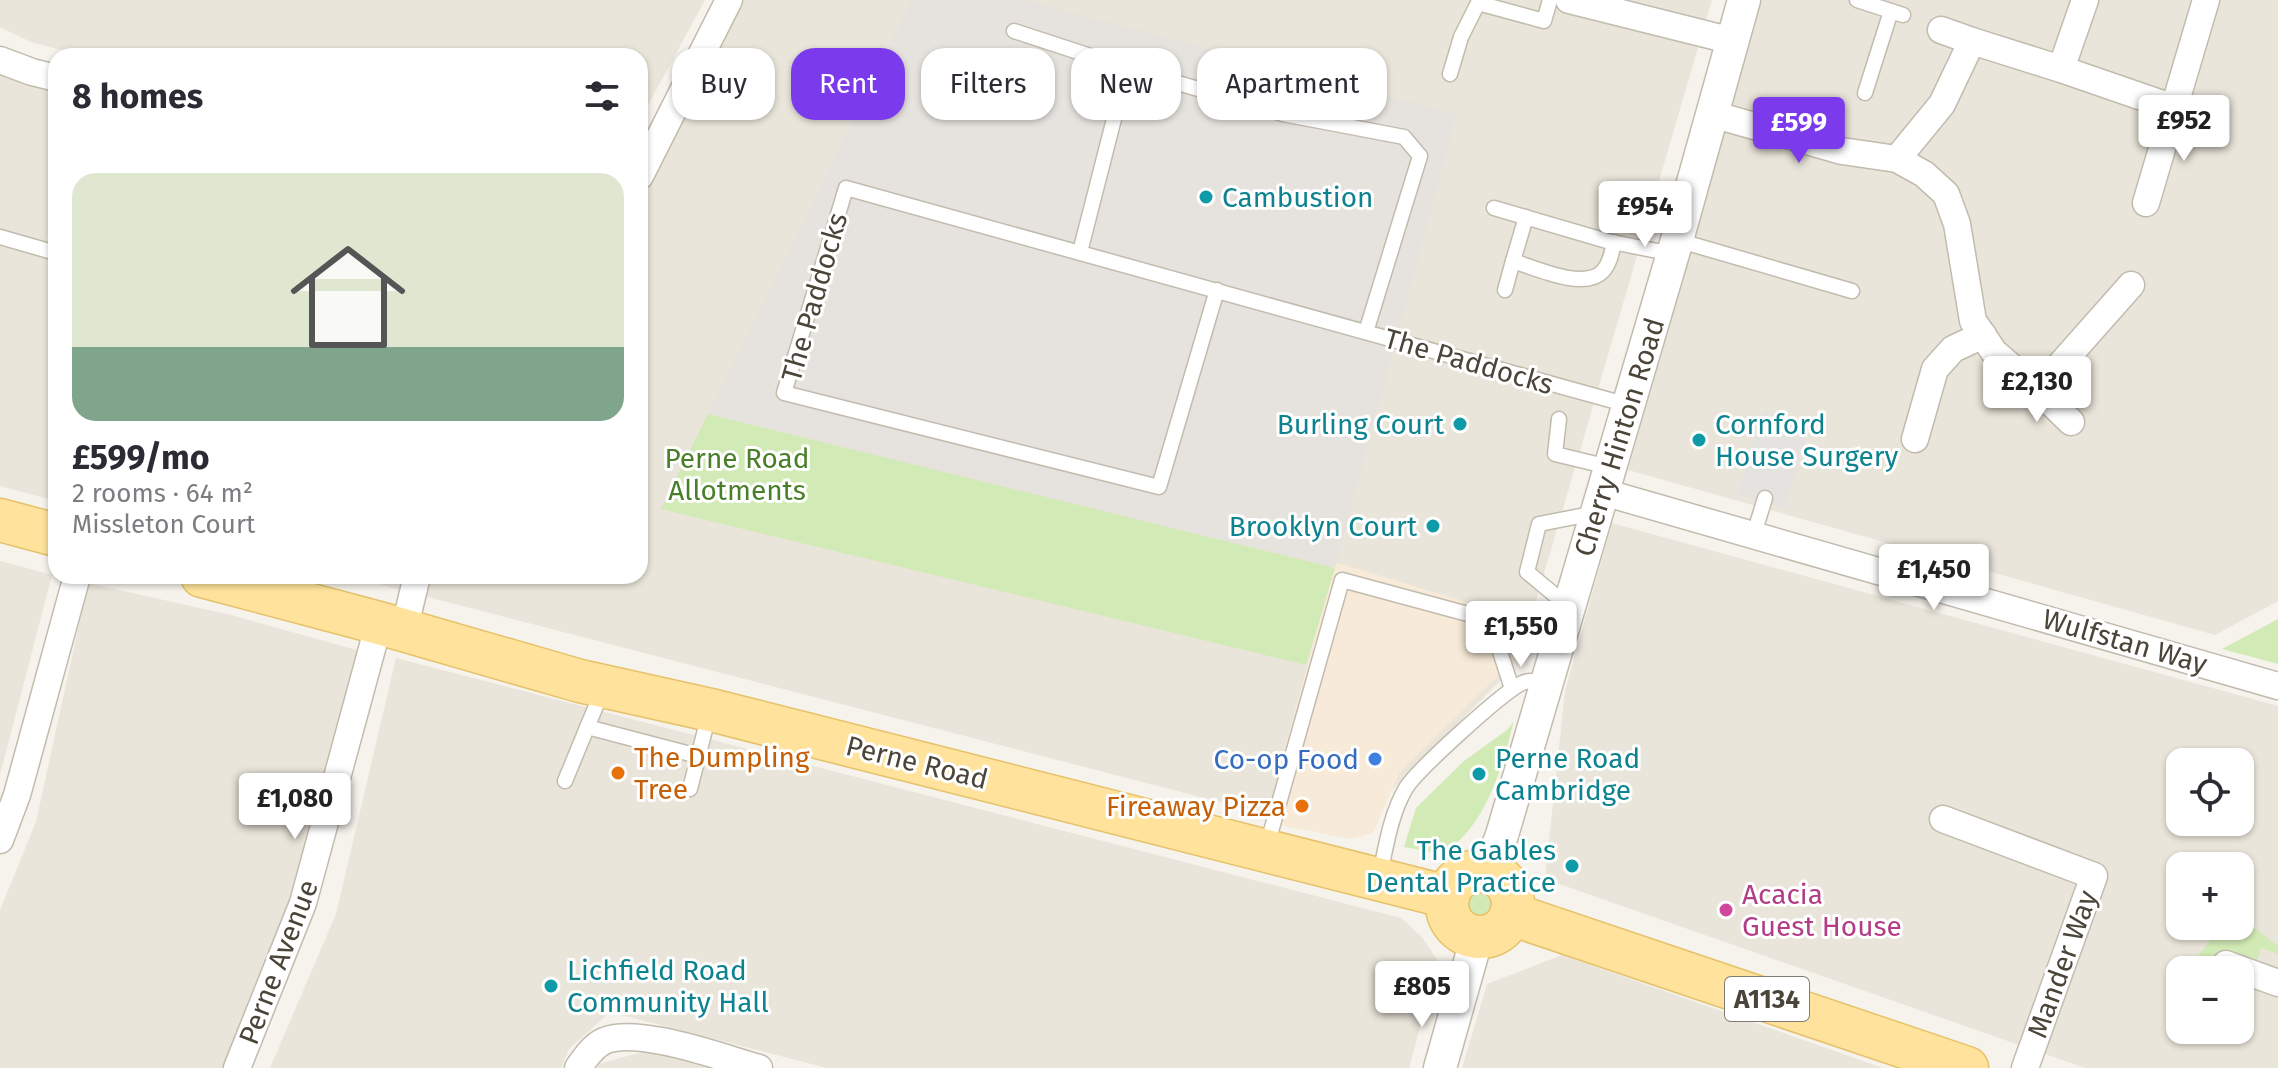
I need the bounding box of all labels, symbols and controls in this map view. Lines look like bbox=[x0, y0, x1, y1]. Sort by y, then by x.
chip: Buy bbox=[672, 48, 775, 120]
chip: Rent bbox=[791, 48, 905, 120]
chip: Filters bbox=[921, 48, 1055, 120]
chip: New bbox=[1071, 48, 1181, 120]
chip: Apartment bbox=[1197, 48, 1387, 120]
icon: filters bbox=[580, 74, 624, 118]
text: 8 homes bbox=[72, 76, 203, 117]
pin: £952 bbox=[2137, 95, 2231, 163]
pin: £599 bbox=[1752, 97, 1846, 165]
text: £952 bbox=[2156, 105, 2212, 136]
text: £599 bbox=[1771, 107, 1827, 138]
place label: Cambustion bbox=[1222, 181, 1373, 214]
pin: £954 bbox=[1598, 181, 1692, 249]
marker: Cambustion bbox=[1197, 188, 1215, 206]
text: £954 bbox=[1617, 191, 1673, 222]
street label: The Paddocks bbox=[775, 209, 854, 385]
icon: home bbox=[276, 225, 420, 369]
street label: Cherry Hinton Road bbox=[1567, 314, 1671, 560]
street label: The Paddocks bbox=[1381, 322, 1557, 401]
pin: £2,130 bbox=[1972, 356, 2102, 424]
text: £2,130 bbox=[2001, 366, 2073, 397]
place label: Burling Court bbox=[1277, 408, 1445, 441]
place label: Cornford House Surgery bbox=[1715, 408, 1899, 473]
marker: Burling Court bbox=[1451, 415, 1469, 433]
marker: Cornford House Surgery bbox=[1690, 431, 1708, 449]
text: £599/mo bbox=[72, 437, 210, 478]
park label: Perne Road Allotments bbox=[664, 442, 810, 507]
text: 2 rooms · 64 m² bbox=[72, 478, 253, 509]
text: Missleton Court bbox=[72, 509, 255, 540]
place label: Brooklyn Court bbox=[1229, 510, 1418, 543]
marker: Brooklyn Court bbox=[1424, 517, 1442, 535]
pin: £1,450 bbox=[1869, 544, 1999, 612]
text: £1,450 bbox=[1897, 554, 1971, 585]
pin: £1,550 bbox=[1456, 601, 1586, 669]
street label: Wulfstan Way bbox=[2039, 602, 2211, 681]
text: £1,550 bbox=[1484, 611, 1558, 642]
street label: Perne Road bbox=[842, 729, 991, 796]
place label: The Dumpling Tree bbox=[634, 741, 810, 806]
place label: Perne Road Cambridge bbox=[1495, 742, 1640, 807]
place label: Co-op Food bbox=[1214, 743, 1359, 776]
map controls bbox=[2166, 748, 2254, 1044]
button: locate bbox=[2166, 748, 2254, 836]
marker: Co-op Food bbox=[1366, 750, 1384, 768]
marker: The Dumpling Tree bbox=[609, 764, 627, 782]
marker: Perne Road Cambridge bbox=[1470, 765, 1488, 783]
pin: £1,080 bbox=[230, 773, 360, 841]
text: £1,080 bbox=[257, 783, 333, 814]
place label: Fireaway Pizza bbox=[1106, 790, 1286, 823]
marker: Fireaway Pizza bbox=[1293, 797, 1311, 815]
place label: The Gables Dental Practice bbox=[1366, 834, 1556, 899]
button: + bbox=[2166, 852, 2254, 940]
marker: The Gables Dental Practice bbox=[1563, 857, 1581, 875]
street label: Perne Avenue bbox=[232, 875, 325, 1049]
place label: Acacia Guest House bbox=[1742, 878, 1902, 943]
street label: Mander Way bbox=[2021, 886, 2104, 1042]
marker: Acacia Guest House bbox=[1717, 901, 1735, 919]
place label: Lichfield Road Community Hall bbox=[567, 954, 769, 1019]
button: − bbox=[2166, 956, 2254, 1044]
pin: £805 bbox=[1375, 961, 1469, 1029]
text: £805 bbox=[1393, 971, 1451, 1002]
marker: Lichfield Road Community Hall bbox=[542, 977, 560, 995]
road number: A1134 bbox=[1725, 977, 1809, 1021]

